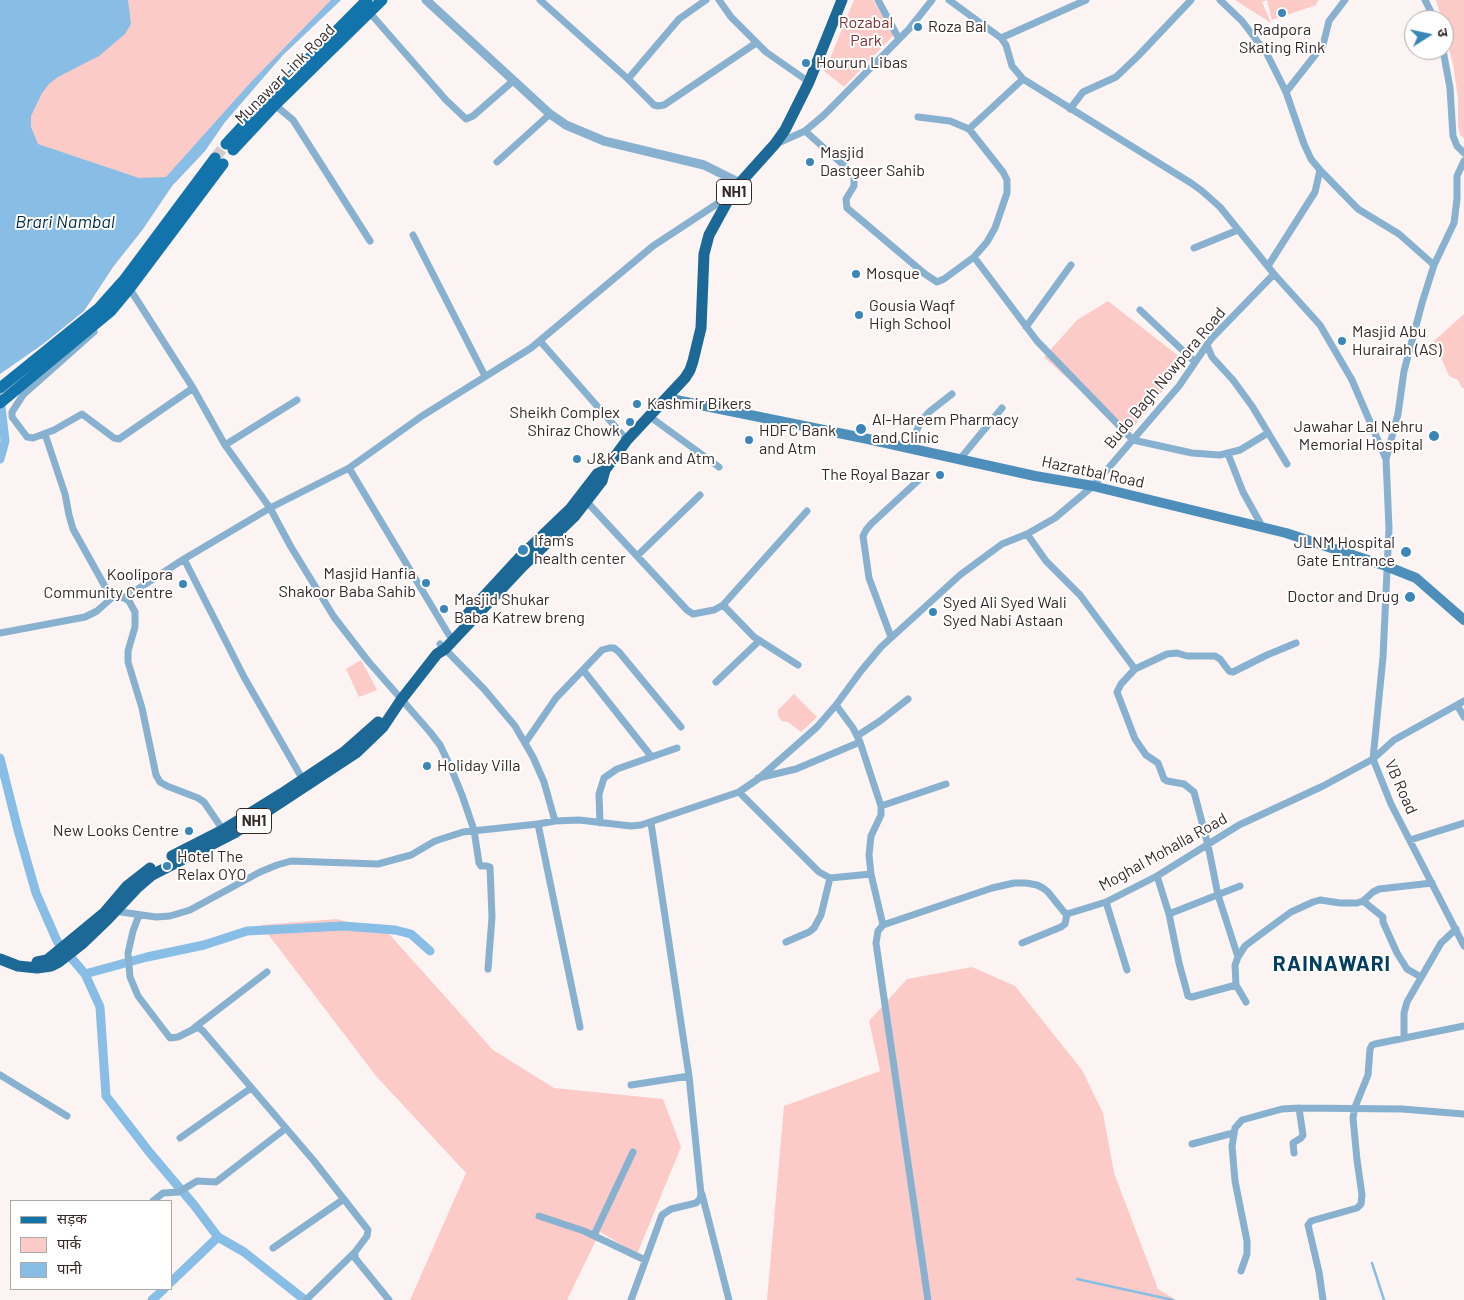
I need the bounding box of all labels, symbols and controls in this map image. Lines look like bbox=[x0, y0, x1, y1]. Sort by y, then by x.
marker: Radpora Skating Rink bbox=[1276, 7, 1288, 19]
north arrow bbox=[1404, 10, 1454, 60]
park label: Rozabal Park bbox=[839, 13, 893, 51]
place label: Roza Bal bbox=[928, 17, 987, 37]
street label: Munawar Link Road bbox=[231, 20, 339, 128]
place label: Radpora Skating Rink bbox=[1239, 20, 1325, 58]
marker: Roza Bal bbox=[912, 21, 924, 33]
text: उ bbox=[1434, 27, 1452, 38]
place label: Hourun Libas bbox=[816, 53, 908, 73]
marker: Hourun Libas bbox=[800, 57, 812, 69]
place label: Masjid Dastgeer Sahib bbox=[820, 143, 925, 181]
marker: Masjid Dastgeer Sahib bbox=[804, 156, 816, 168]
road number: NH1 bbox=[716, 180, 752, 204]
water label: Brari Nambal bbox=[15, 211, 115, 233]
place label: Mosque bbox=[866, 264, 920, 284]
marker: Mosque bbox=[850, 268, 862, 280]
place label: Gousia Waqf High School bbox=[869, 296, 955, 334]
street label: Budo Bagh Nowpora Road bbox=[1100, 304, 1230, 452]
marker: Gousia Waqf High School bbox=[853, 309, 865, 321]
place label: Masjid Abu Hurairah (AS) bbox=[1352, 322, 1442, 360]
marker: Masjid Abu Hurairah (AS) bbox=[1336, 335, 1348, 347]
place label: Kashmir Bikers bbox=[647, 394, 751, 414]
marker: Kashmir Bikers bbox=[631, 398, 643, 410]
place label: Sheikh Complex Shiraz Chowk bbox=[510, 403, 620, 441]
place label: Al-Hareem Pharmacy and Clinic bbox=[872, 410, 1019, 448]
marker: Sheikh Complex Shiraz Chowk bbox=[624, 416, 636, 428]
place label: Jawahar Lal Nehru Memorial Hospital bbox=[1294, 417, 1423, 455]
place label: HDFC Bank and Atm bbox=[759, 421, 836, 459]
marker: Al-Hareem Pharmacy and Clinic bbox=[854, 422, 868, 436]
marker: Jawahar Lal Nehru Memorial Hospital bbox=[1427, 429, 1441, 443]
marker: HDFC Bank and Atm bbox=[743, 434, 755, 446]
place label: J&K Bank and Atm bbox=[587, 449, 715, 469]
street label: Hazratbal Road bbox=[1040, 452, 1146, 492]
marker: J&K Bank and Atm bbox=[571, 453, 583, 465]
place label: The Royal Bazar bbox=[821, 465, 930, 485]
marker: The Royal Bazar bbox=[934, 469, 946, 481]
place label: Ifam's health center bbox=[534, 531, 626, 569]
place label: JLNM Hospital Gate Entrance bbox=[1294, 533, 1395, 571]
marker: Ifam's health center bbox=[516, 543, 530, 557]
marker: JLNM Hospital Gate Entrance bbox=[1399, 545, 1413, 559]
place label: Masjid Hanfia Shakoor Baba Sahib bbox=[279, 564, 416, 602]
place label: Koolipora Community Centre bbox=[43, 565, 173, 603]
marker: Masjid Hanfia Shakoor Baba Sahib bbox=[420, 577, 432, 589]
marker: Koolipora Community Centre bbox=[177, 578, 189, 590]
place label: Doctor and Drug bbox=[1287, 587, 1399, 607]
place label: Masjid Shukar Baba Katrew breng bbox=[454, 590, 585, 628]
marker: Doctor and Drug bbox=[1403, 590, 1417, 604]
place label: Syed Ali Syed Wali Syed Nabi Astaan bbox=[943, 593, 1067, 631]
marker: Masjid Shukar Baba Katrew breng bbox=[438, 603, 450, 615]
marker: Syed Ali Syed Wali Syed Nabi Astaan bbox=[927, 606, 939, 618]
place label: Holiday Villa bbox=[437, 756, 520, 776]
street label: VB Road bbox=[1380, 757, 1422, 817]
marker: Holiday Villa bbox=[421, 760, 433, 772]
road number: NH1 bbox=[236, 808, 272, 834]
street label: Moghal Mohalla Road bbox=[1096, 809, 1230, 895]
place label: New Looks Centre bbox=[53, 821, 179, 841]
marker: New Looks Centre bbox=[183, 825, 195, 837]
place label: Hotel The Relax OYO bbox=[177, 847, 246, 885]
marker: Hotel The Relax OYO bbox=[161, 860, 173, 872]
district label: RAINAWARI bbox=[1272, 951, 1392, 977]
legend bbox=[10, 1200, 172, 1290]
text: सड़क bbox=[57, 1209, 87, 1227]
text: पार्क bbox=[57, 1234, 81, 1252]
text: पानी bbox=[57, 1259, 82, 1277]

